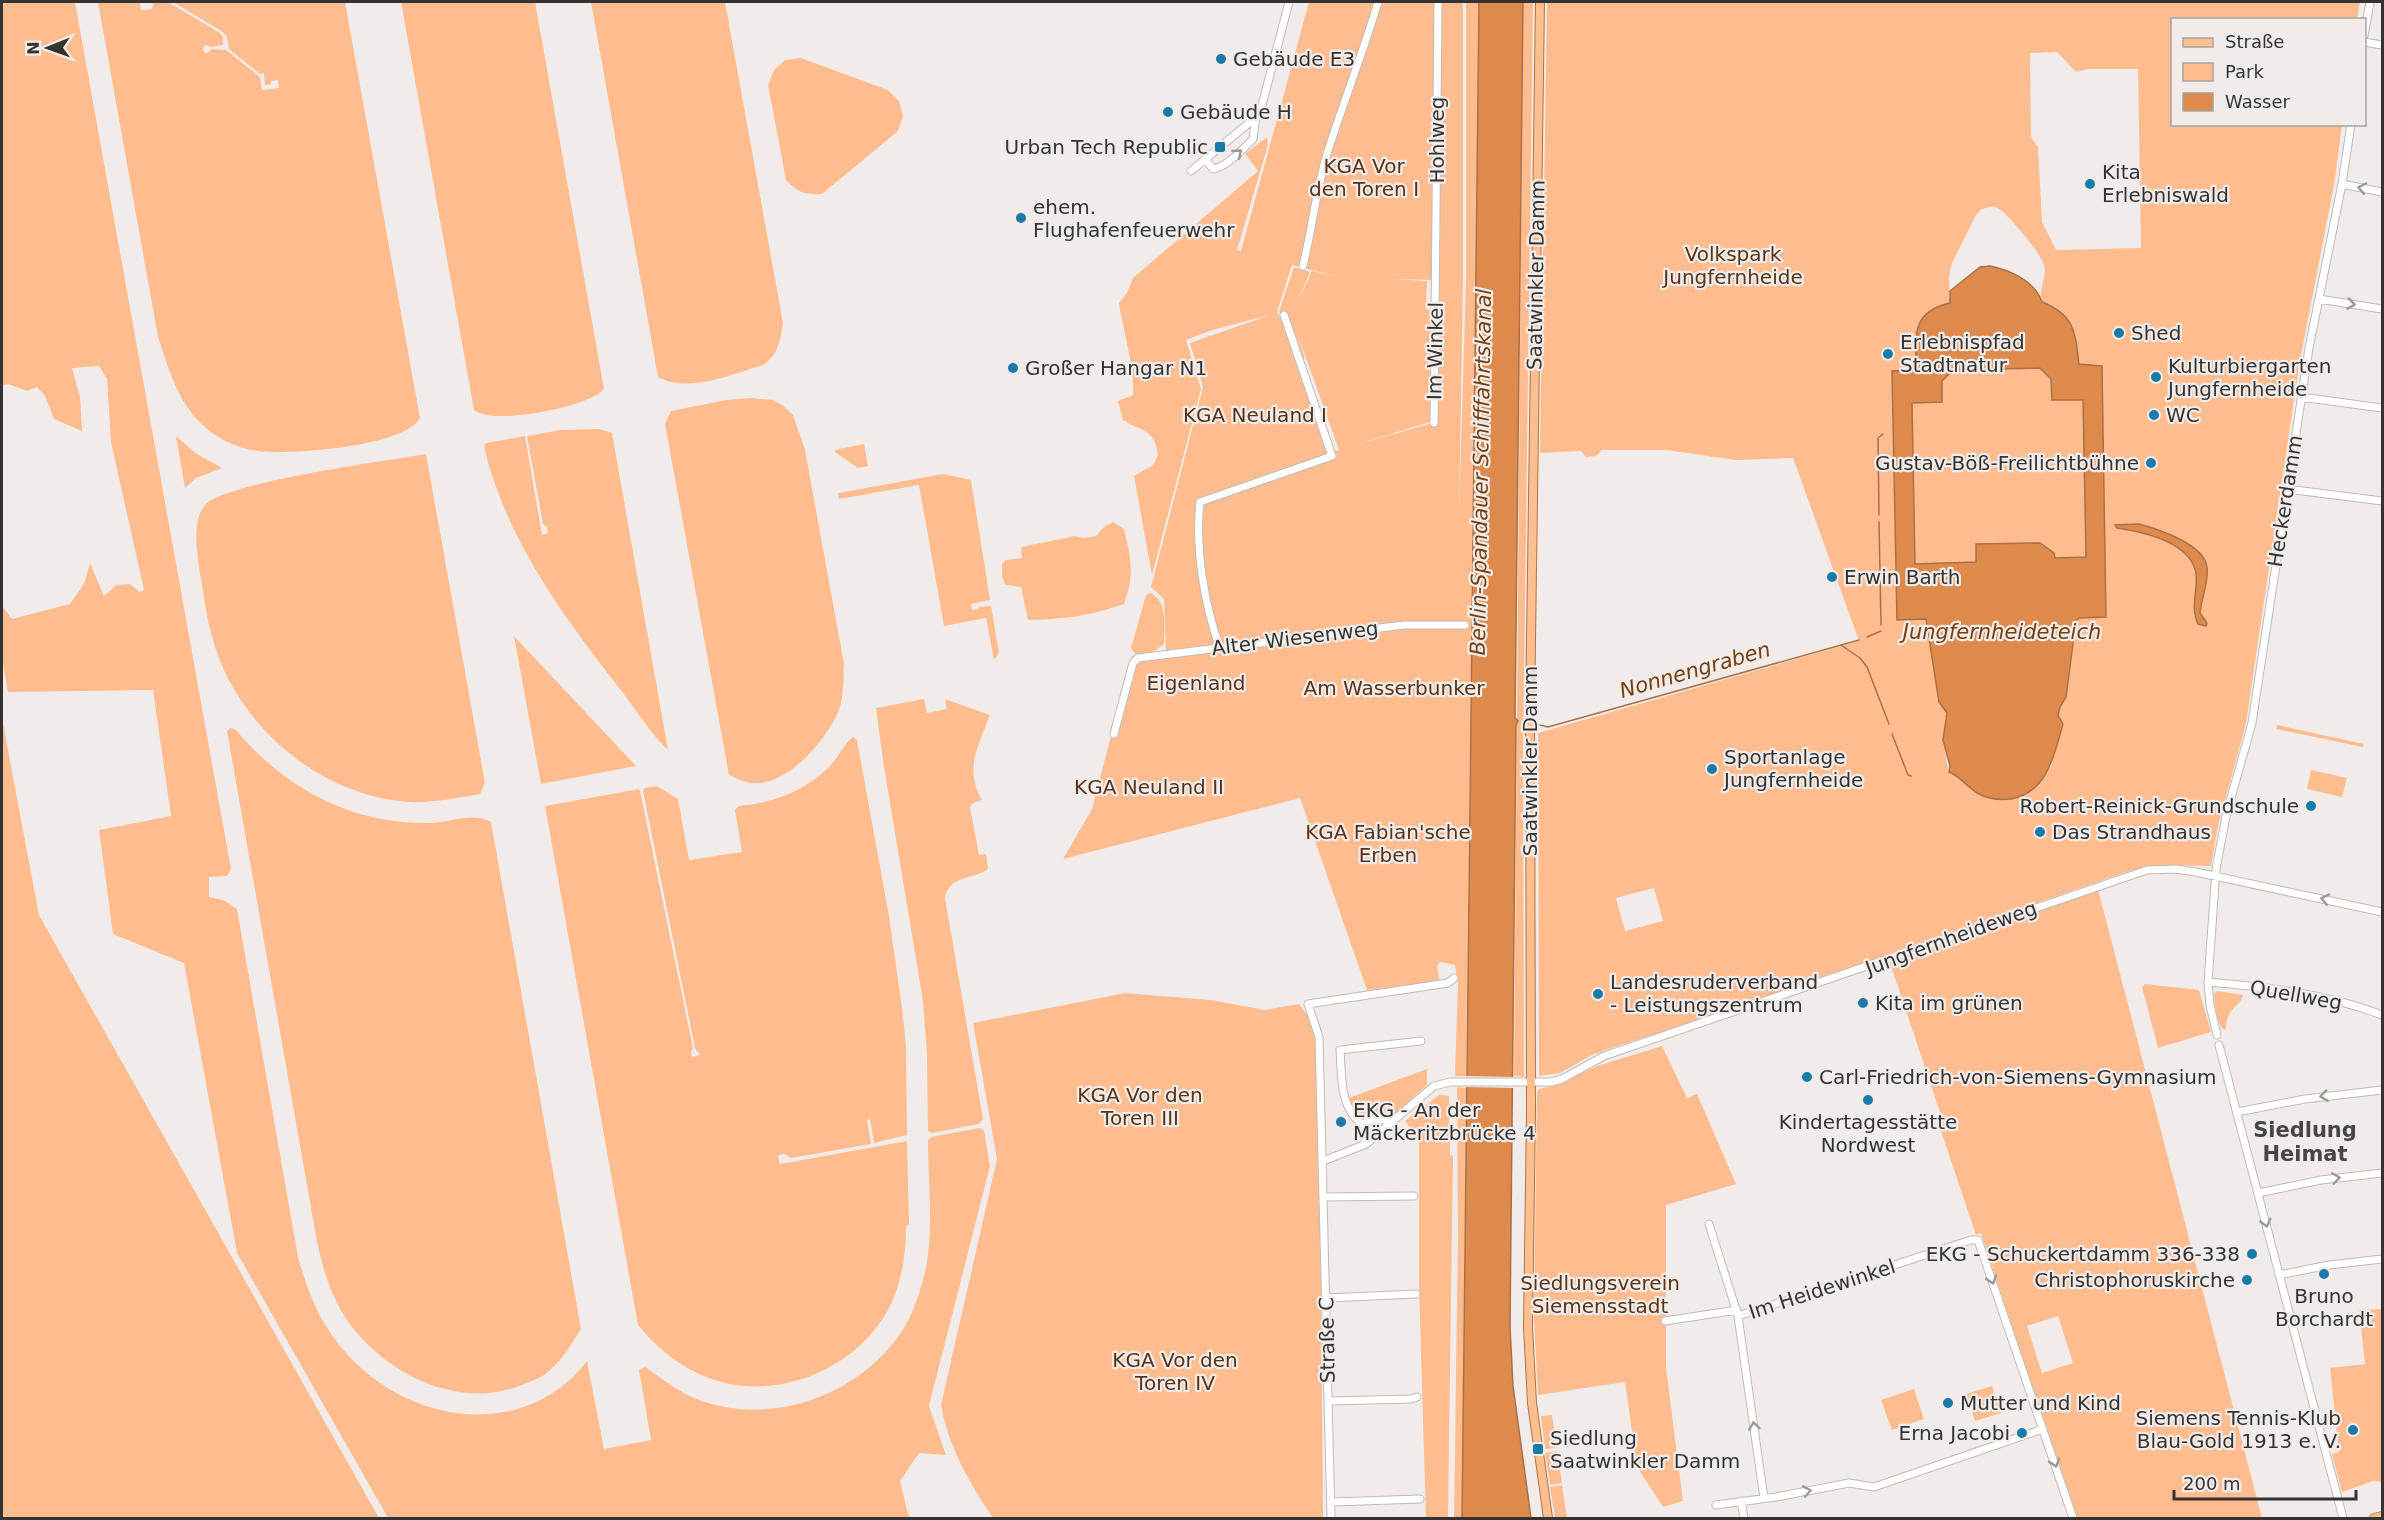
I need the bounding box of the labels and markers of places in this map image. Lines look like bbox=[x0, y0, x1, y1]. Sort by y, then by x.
place label: Gebäude E3 bbox=[1233, 47, 1355, 71]
marker: Gebäude E3 bbox=[1214, 52, 1228, 66]
place label: Gebäude H bbox=[1180, 100, 1292, 124]
marker: Gebäude H bbox=[1161, 105, 1175, 119]
place label: Urban Tech Republic bbox=[1005, 135, 1208, 159]
marker: Urban Tech Republic bbox=[1213, 140, 1227, 154]
place label: Kita Erlebniswald bbox=[2102, 160, 2229, 207]
marker: Kita Erlebniswald bbox=[2083, 177, 2097, 191]
place label: ehem. Flughafenfeuerwehr bbox=[1033, 195, 1235, 242]
marker: ehem. Flughafenfeuerwehr bbox=[1014, 211, 1028, 225]
place label: Shed bbox=[2131, 321, 2181, 345]
marker: Shed bbox=[2112, 326, 2126, 340]
place label: Erlebnispfad Stadtnatur bbox=[1900, 330, 2025, 377]
marker: Erlebnispfad Stadtnatur bbox=[1881, 347, 1895, 361]
place label: Kulturbiergarten Jungfernheide bbox=[2166, 354, 2332, 401]
place label: Großer Hangar N1 bbox=[1025, 356, 1207, 380]
marker: Großer Hangar N1 bbox=[1006, 361, 1020, 375]
marker: Kulturbiergarten Jungfernheide bbox=[2149, 370, 2163, 384]
place label: WC bbox=[2166, 403, 2200, 427]
marker: WC bbox=[2147, 408, 2161, 422]
place label: Gustav-Böß-Freilichtbühne bbox=[1875, 451, 2139, 475]
marker: Gustav-Böß-Freilichtbühne bbox=[2144, 456, 2158, 470]
place label: Erwin Barth bbox=[1844, 565, 1961, 589]
marker: Erwin Barth bbox=[1825, 570, 1839, 584]
place label: Sportanlage Jungfernheide bbox=[1722, 745, 1863, 792]
marker: Sportanlage Jungfernheide bbox=[1705, 762, 1719, 776]
place label: Robert-Reinick-Grundschule bbox=[2019, 794, 2299, 818]
marker: Robert-Reinick-Grundschule bbox=[2304, 799, 2318, 813]
place label: Das Strandhaus bbox=[2052, 820, 2211, 844]
marker: Das Strandhaus bbox=[2033, 825, 2047, 839]
place label: Landesruderverband - Leistungszentrum bbox=[1610, 970, 1818, 1017]
marker: Landesruderverband - Leistungszentrum bbox=[1591, 987, 1605, 1001]
place label: Kita im grünen bbox=[1875, 991, 2023, 1015]
marker: Kita im grünen bbox=[1856, 996, 1870, 1010]
place label: Carl-Friedrich-von-Siemens-Gymnasium bbox=[1819, 1065, 2216, 1089]
marker: Carl-Friedrich-von-Siemens-Gymnasium bbox=[1800, 1070, 1814, 1084]
marker: Kindertagesstätte Nordwest bbox=[1861, 1093, 1875, 1107]
place label: EKG - An der Mäckeritzbrücke 4 bbox=[1353, 1098, 1536, 1145]
place label: Kindertagesstätte Nordwest bbox=[1779, 1110, 1957, 1157]
marker: EKG - An der Mäckeritzbrücke 4 bbox=[1334, 1115, 1348, 1129]
place label: EKG - Schuckertdamm 336-338 bbox=[1926, 1242, 2240, 1266]
marker: EKG - Schuckertdamm 336-338 bbox=[2245, 1247, 2259, 1261]
marker: Bruno Borchardt bbox=[2317, 1267, 2331, 1281]
place label: Christophoruskirche bbox=[2034, 1268, 2235, 1292]
marker: Christophoruskirche bbox=[2240, 1273, 2254, 1287]
place label: Bruno Borchardt bbox=[2275, 1284, 2373, 1331]
place label: Mutter und Kind bbox=[1960, 1391, 2121, 1415]
marker: Mutter und Kind bbox=[1941, 1396, 1955, 1410]
place label: Siemens Tennis-Klub Blau-Gold 1913 e. V. bbox=[2135, 1406, 2341, 1453]
place label: Erna Jacobi bbox=[1899, 1421, 2010, 1445]
marker: Siemens Tennis-Klub Blau-Gold 1913 e. V. bbox=[2346, 1423, 2360, 1437]
place label: Siedlung Saatwinkler Damm bbox=[1550, 1426, 1740, 1473]
marker: Erna Jacobi bbox=[2015, 1426, 2029, 1440]
marker: Siedlung Saatwinkler Damm bbox=[1531, 1442, 1545, 1456]

